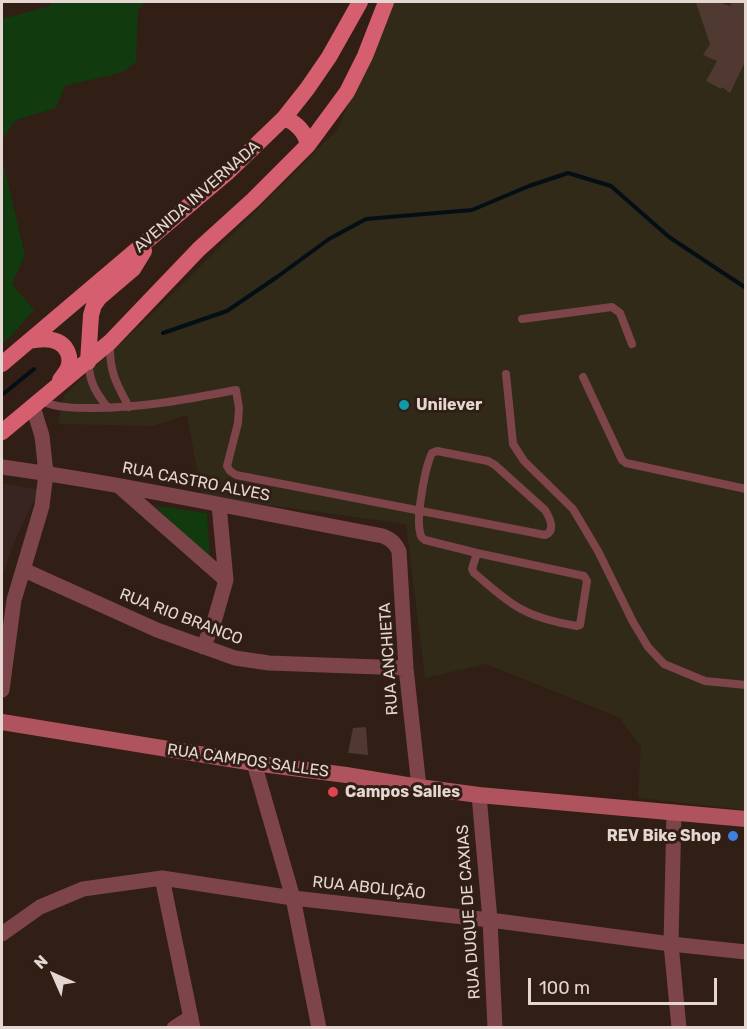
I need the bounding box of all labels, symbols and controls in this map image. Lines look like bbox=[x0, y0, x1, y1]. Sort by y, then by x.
street label: AVENIDA INVERNADA bbox=[130, 137, 264, 257]
place label: Unilever bbox=[416, 395, 482, 415]
marker: Unilever bbox=[397, 398, 411, 412]
street label: RUA CASTRO ALVES bbox=[121, 458, 271, 506]
street label: RUA RIO BRANCO bbox=[117, 585, 245, 649]
street label: RUA ANCHIETA bbox=[375, 602, 403, 716]
street label: RUA CAMPOS SALLES bbox=[166, 740, 330, 782]
place label: Campos Salles bbox=[345, 782, 460, 802]
marker: Campos Salles bbox=[326, 785, 340, 799]
street label: RUA DUQUE DE CAXIAS bbox=[453, 824, 485, 1000]
place label: REV Bike Shop bbox=[607, 826, 721, 846]
marker: REV Bike Shop bbox=[726, 829, 740, 843]
street label: RUA ABOLIÇÃO bbox=[311, 873, 427, 903]
north arrow bbox=[24, 945, 84, 1005]
text: N bbox=[30, 951, 52, 973]
scale bar bbox=[531, 966, 720, 1004]
text: 100 m bbox=[539, 977, 590, 999]

